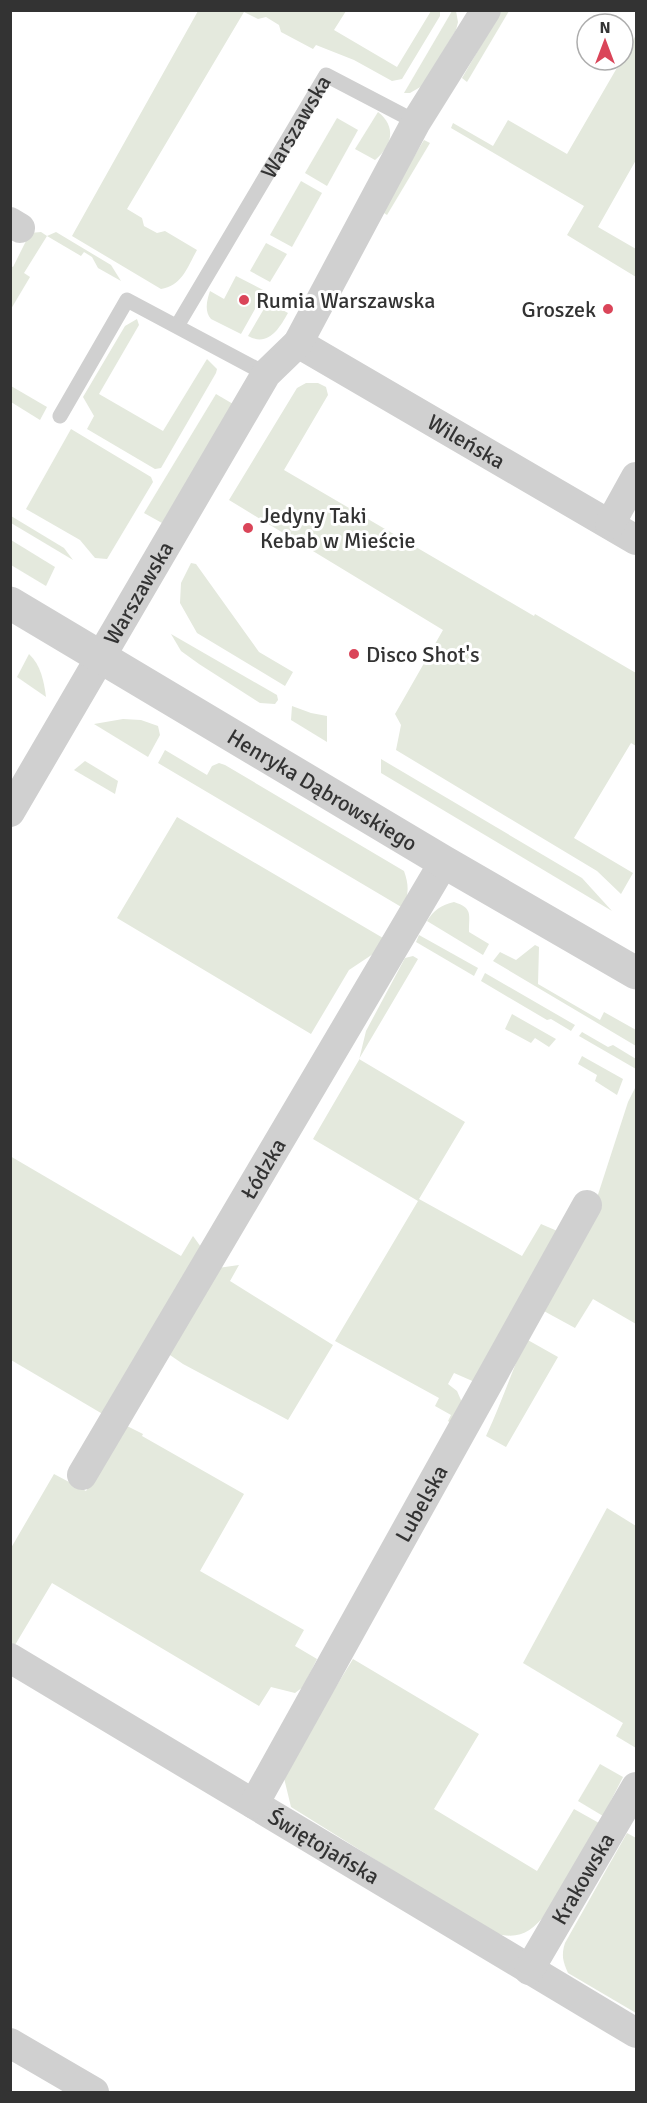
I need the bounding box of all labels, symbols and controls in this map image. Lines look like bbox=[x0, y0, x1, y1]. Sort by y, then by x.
north arrow bbox=[575, 12, 635, 72]
text: N bbox=[599, 18, 611, 38]
street label: Warszawska bbox=[254, 70, 336, 183]
place label: Rumia Warszawska bbox=[256, 287, 435, 314]
marker: Rumia Warszawska bbox=[237, 293, 251, 307]
place label: Groszek bbox=[522, 296, 596, 323]
marker: Groszek bbox=[601, 302, 615, 316]
street label: Wileńska bbox=[423, 408, 510, 474]
place label: Jedyny Taki Kebab w Mieście bbox=[260, 502, 416, 554]
marker: Jedyny Taki Kebab w Mieście bbox=[241, 521, 255, 535]
street label: Warszawska bbox=[97, 536, 179, 649]
place label: Disco Shot's bbox=[366, 641, 480, 668]
marker: Disco Shot's bbox=[347, 647, 361, 661]
street label: Henryka Dąbrowskiego bbox=[223, 723, 422, 857]
street label: Łódzka bbox=[235, 1133, 291, 1204]
street label: Lubelska bbox=[389, 1460, 453, 1547]
street label: Świętojańska bbox=[263, 1802, 385, 1890]
street label: Krakowska bbox=[545, 1828, 620, 1929]

